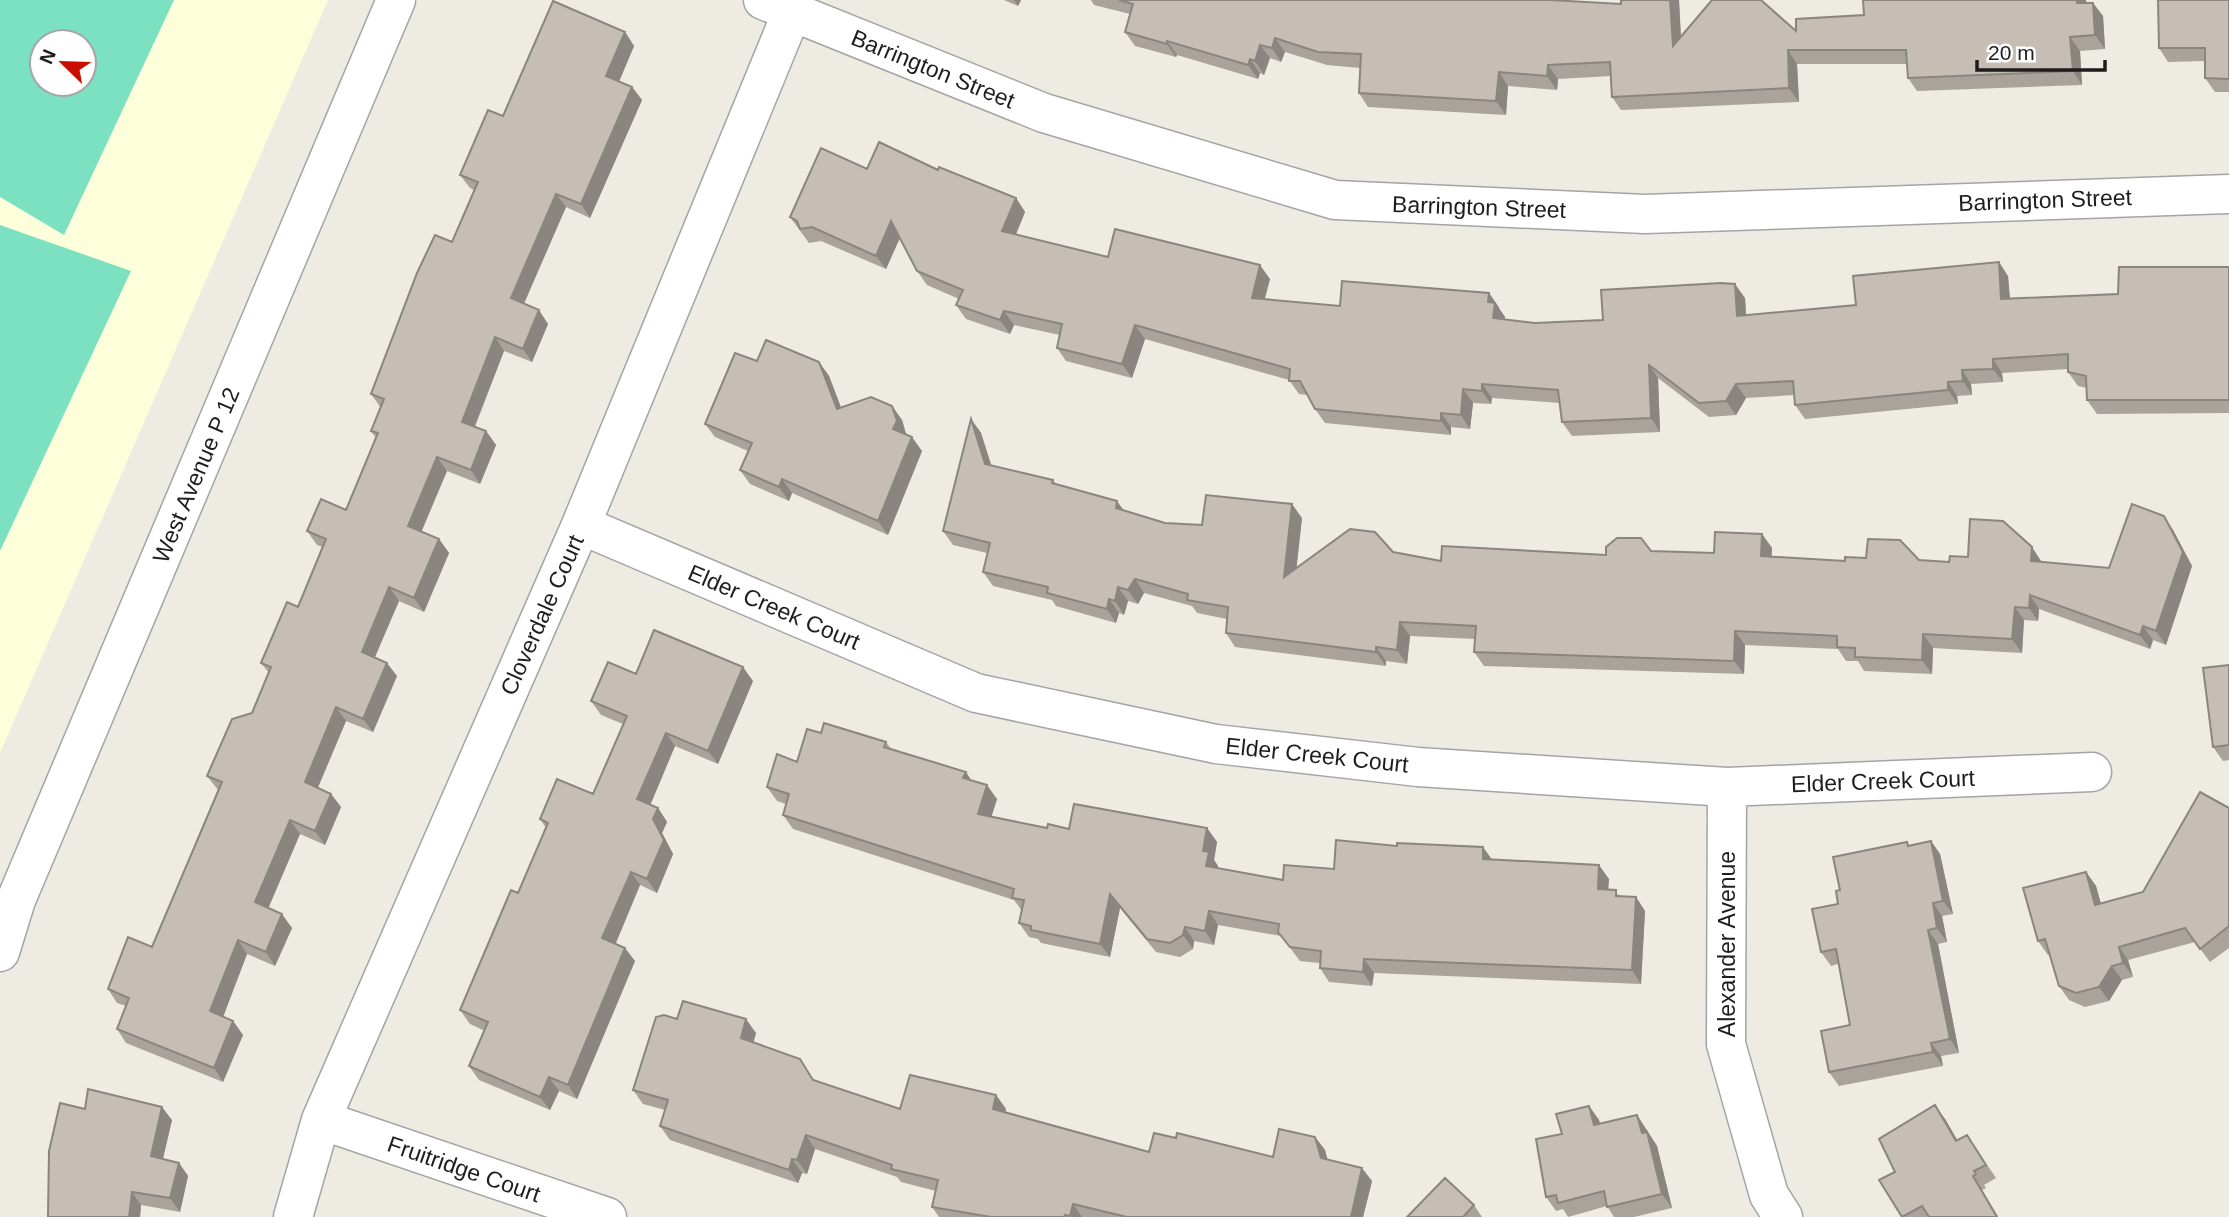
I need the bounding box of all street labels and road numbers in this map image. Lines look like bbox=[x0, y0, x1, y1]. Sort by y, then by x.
street label: Barrington Street bbox=[848, 24, 1019, 114]
street label: Barrington Street bbox=[1958, 184, 2133, 216]
street label: Barrington Street bbox=[1392, 191, 1567, 223]
street label: West Avenue P 12 bbox=[147, 383, 245, 567]
street label: Cloverdale Court bbox=[495, 530, 589, 699]
street label: Elder Creek Court bbox=[684, 559, 864, 655]
street label: Elder Creek Court bbox=[1224, 732, 1410, 778]
street label: Elder Creek Court bbox=[1791, 765, 1976, 797]
street label: Alexander Avenue bbox=[1714, 851, 1740, 1037]
street label: Fruitridge Court bbox=[384, 1131, 544, 1207]

